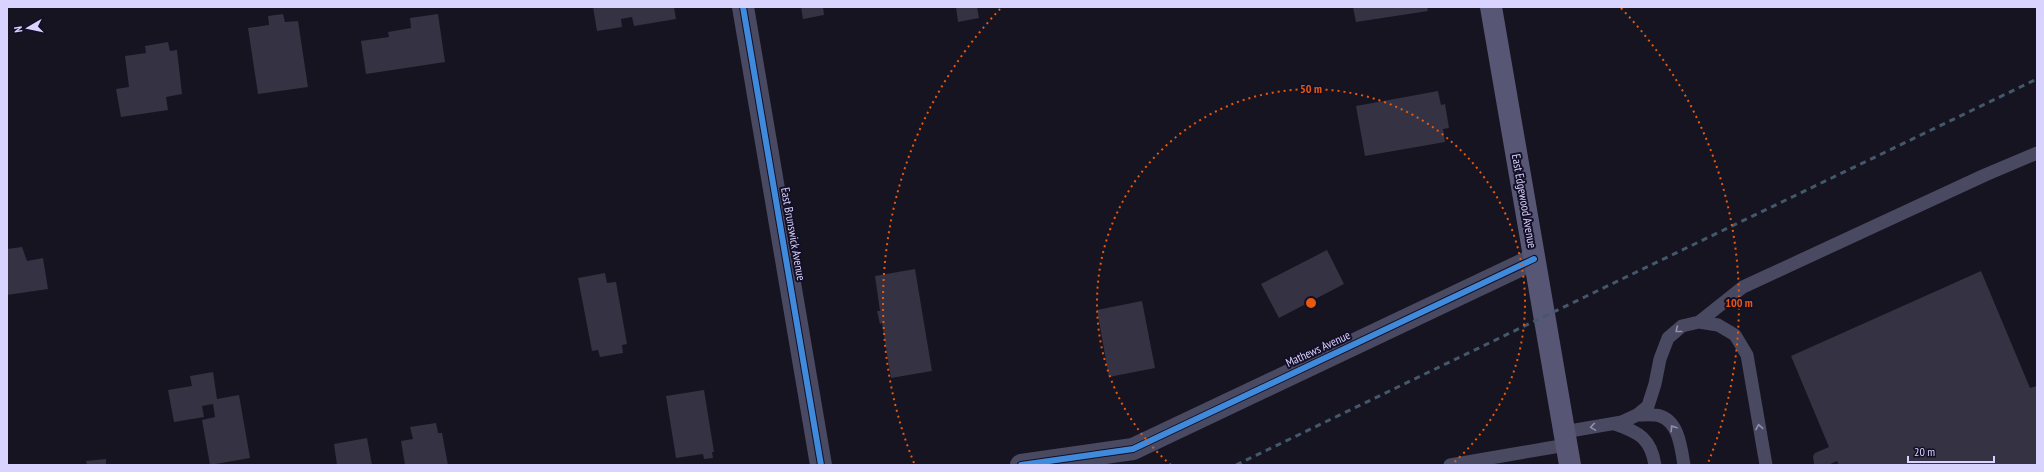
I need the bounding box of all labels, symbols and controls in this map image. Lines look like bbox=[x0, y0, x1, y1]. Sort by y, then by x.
north arrow bbox=[8, 8, 48, 48]
text: N bbox=[11, 25, 26, 34]
text: 50 m bbox=[1300, 81, 1322, 96]
street label: East Edgewood Avenue bbox=[1509, 153, 1540, 249]
street label: East Brunswick Avenue bbox=[778, 186, 809, 282]
text: 100 m bbox=[1725, 295, 1753, 310]
centre of rings bbox=[1304, 296, 1318, 310]
one-way arrow bbox=[1675, 325, 1682, 332]
street label: Mathews Avenue bbox=[1283, 327, 1353, 370]
one-way arrow bbox=[1590, 422, 1596, 431]
one-way arrow bbox=[1756, 423, 1764, 430]
one-way arrow bbox=[1670, 425, 1678, 432]
scale bar bbox=[1908, 438, 1994, 464]
text: 20 m bbox=[1914, 444, 1935, 459]

